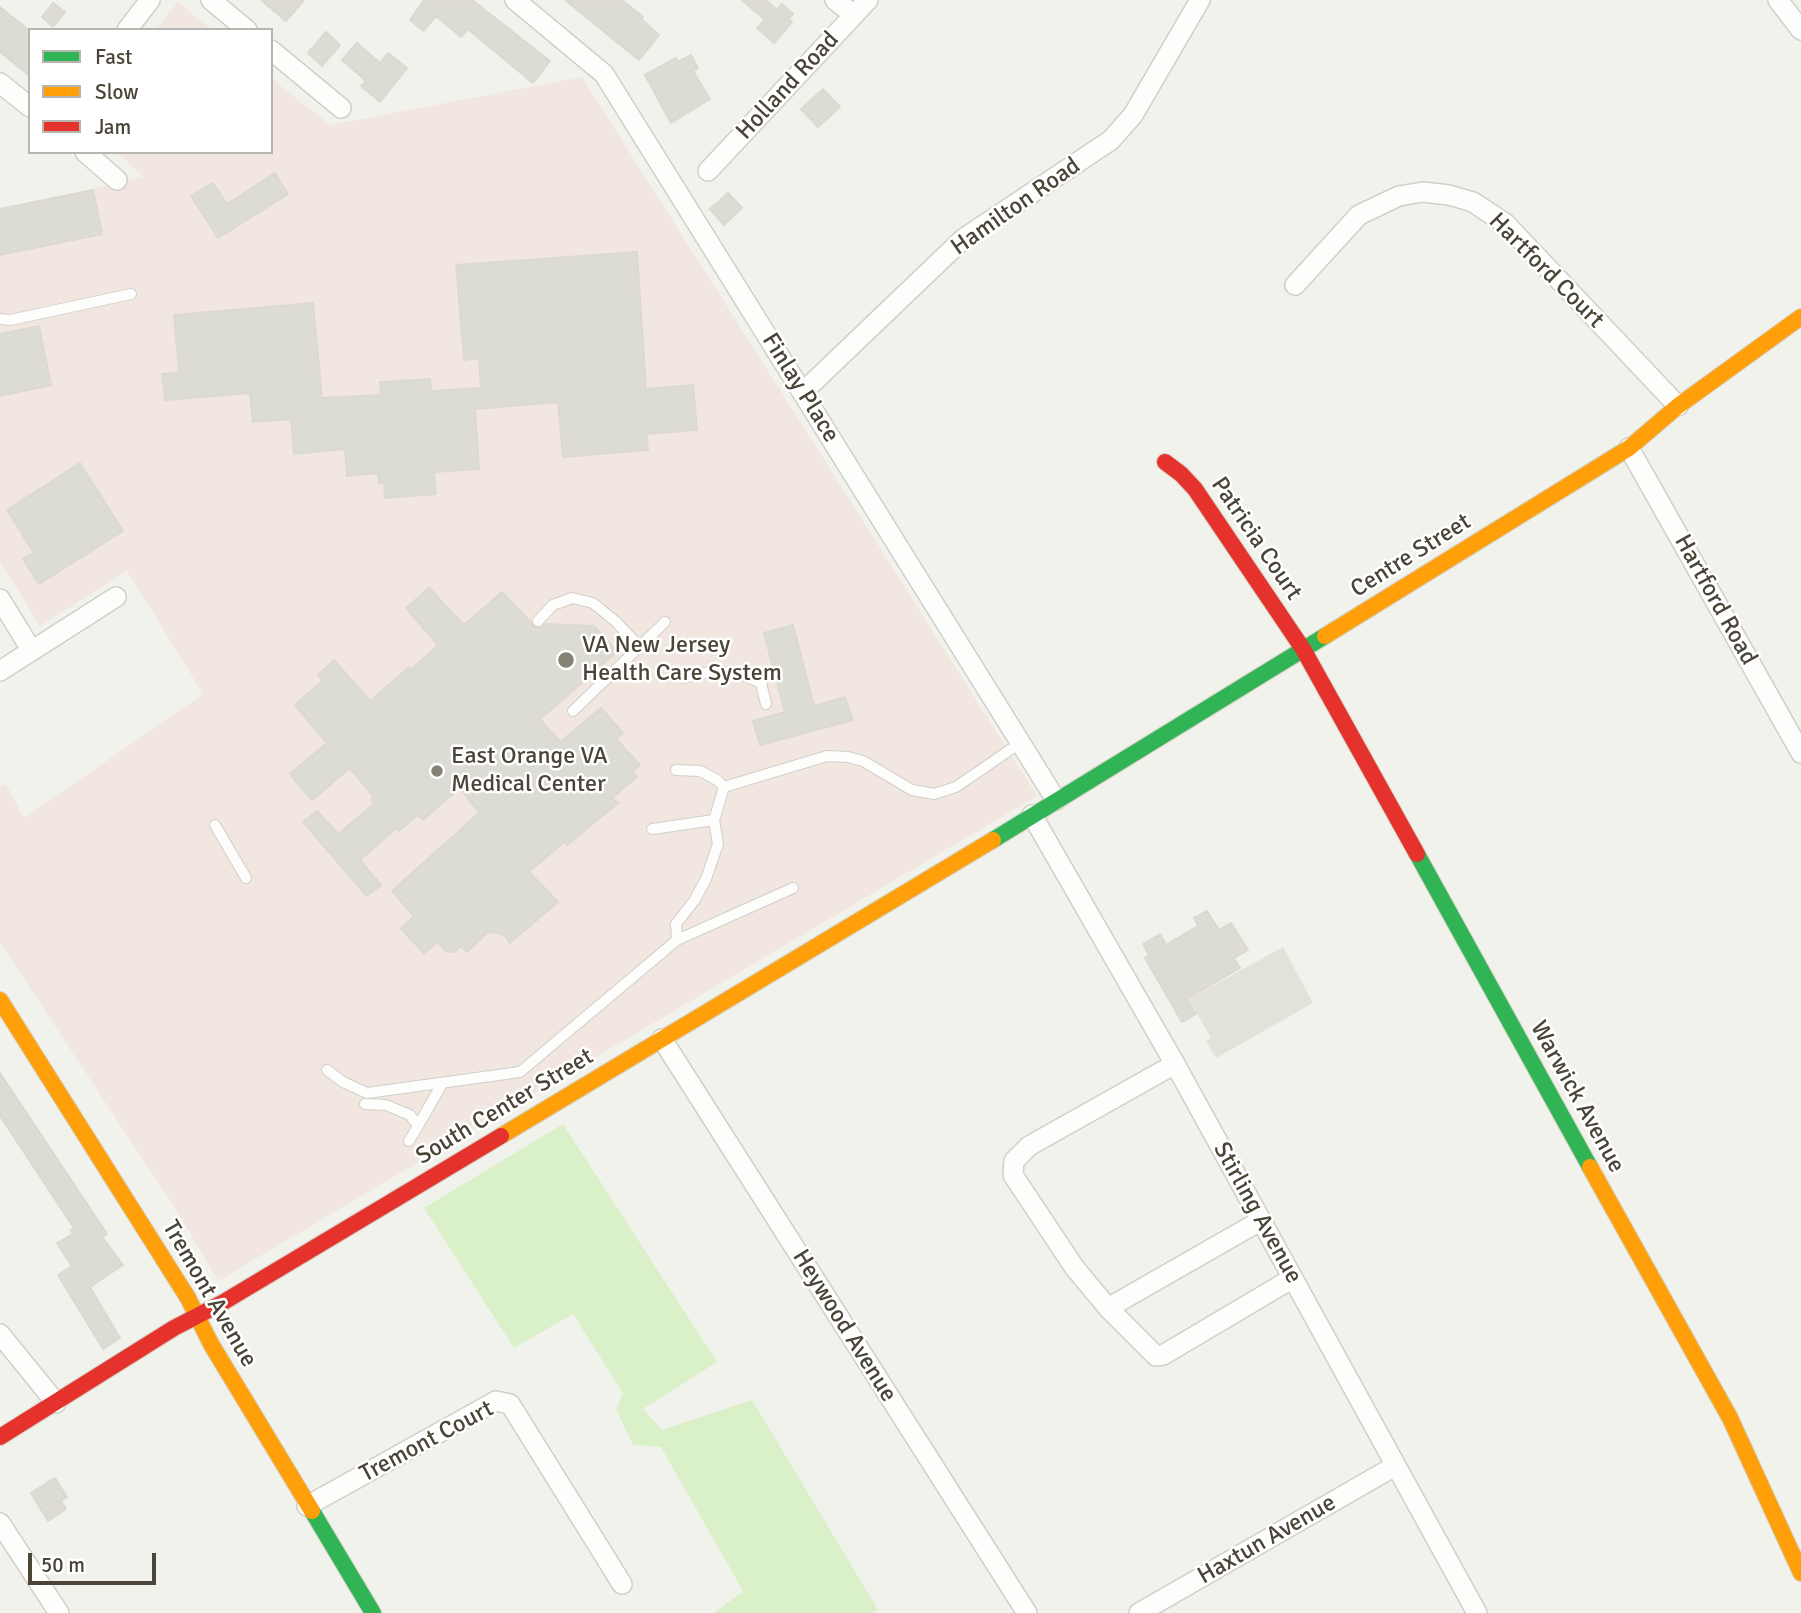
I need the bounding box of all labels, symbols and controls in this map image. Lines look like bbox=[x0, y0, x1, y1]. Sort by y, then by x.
street label: Holland Road bbox=[731, 26, 845, 146]
legend bbox=[28, 28, 273, 154]
text: Fast bbox=[95, 44, 132, 70]
text: Slow bbox=[95, 79, 139, 105]
text: Jam bbox=[95, 114, 131, 140]
street label: Hamilton Road bbox=[946, 152, 1086, 262]
street label: Hartford Court bbox=[1482, 207, 1610, 335]
street label: Finlay Place bbox=[755, 328, 845, 448]
street label: Patricia Court bbox=[1204, 472, 1308, 606]
street label: Centre Street bbox=[1346, 508, 1476, 604]
street label: Hartford Road bbox=[1667, 530, 1763, 670]
place label: VA New Jersey Health Care System bbox=[582, 632, 782, 688]
marker: VA New Jersey Health Care System bbox=[556, 650, 576, 670]
place label: East Orange VA Medical Center bbox=[451, 743, 608, 799]
marker: East Orange VA Medical Center bbox=[429, 763, 445, 779]
street label: Warwick Avenue bbox=[1523, 1016, 1631, 1178]
street label: South Center Street bbox=[411, 1043, 599, 1171]
street label: Stirling Avenue bbox=[1206, 1137, 1308, 1289]
street label: Tremont Avenue bbox=[155, 1216, 263, 1372]
street label: Heywood Avenue bbox=[786, 1245, 902, 1407]
street label: Tremont Court bbox=[355, 1395, 499, 1489]
street label: Haxtun Avenue bbox=[1193, 1489, 1341, 1591]
scale bar bbox=[32, 1540, 159, 1584]
text: 50 m bbox=[41, 1552, 85, 1578]

